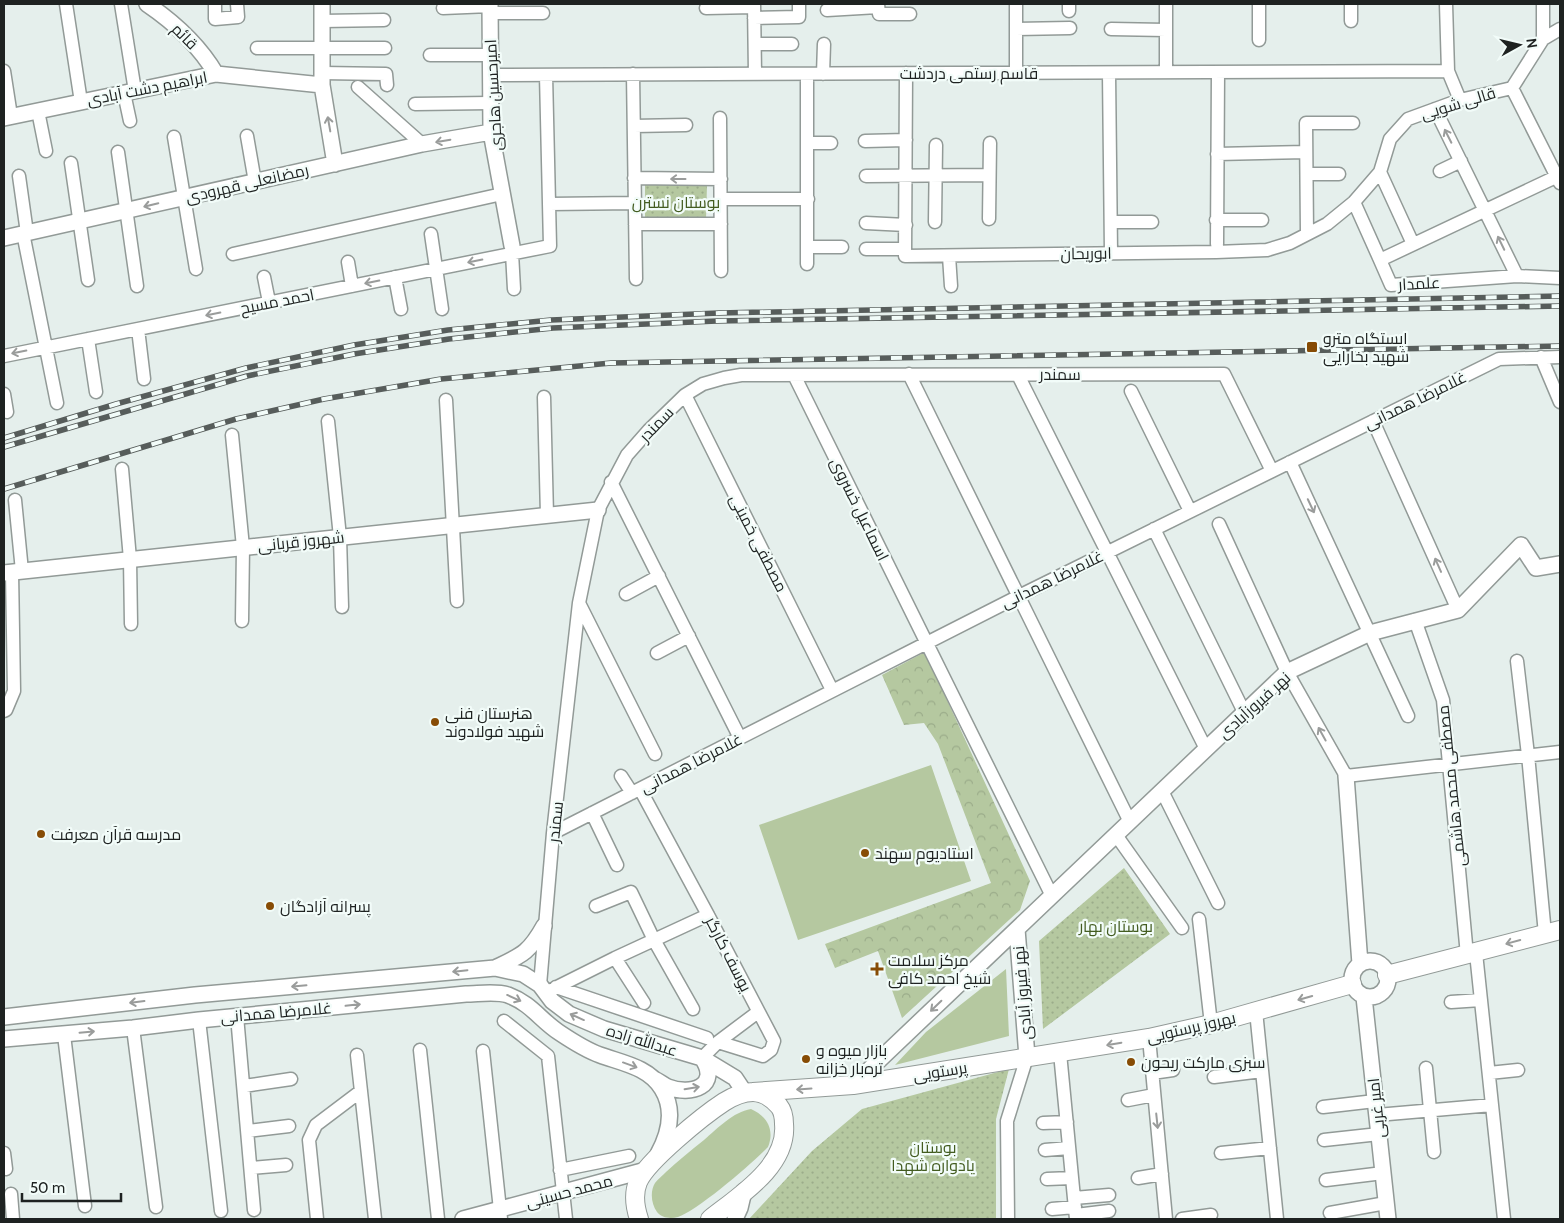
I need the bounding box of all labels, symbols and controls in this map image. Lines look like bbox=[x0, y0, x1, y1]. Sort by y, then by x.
street label: قائم bbox=[166, 19, 202, 55]
north arrow bbox=[1494, 20, 1544, 70]
text: N bbox=[1522, 37, 1541, 49]
street label: امیرحسین هاجری bbox=[481, 39, 507, 151]
street label: قاسم رستمی دردشت bbox=[900, 64, 1038, 85]
street label: ابراهیم دشت آبادی bbox=[85, 68, 209, 111]
street label: قالی شویی bbox=[1418, 83, 1498, 125]
one-way arrow bbox=[323, 116, 333, 132]
one-way arrow bbox=[1443, 128, 1453, 143]
one-way arrow bbox=[436, 136, 452, 146]
street label: رمضانعلی قهرودی bbox=[184, 160, 311, 208]
one-way arrow bbox=[670, 174, 686, 184]
park label: بوستان نسترن bbox=[632, 193, 720, 213]
one-way arrow bbox=[144, 201, 160, 210]
one-way arrow bbox=[1496, 236, 1505, 251]
street label: ابوریحان bbox=[1060, 244, 1112, 264]
one-way arrow bbox=[467, 257, 483, 266]
street label: علمدار bbox=[1396, 273, 1441, 294]
one-way arrow bbox=[365, 277, 381, 287]
street label: احمد مسیح bbox=[239, 285, 316, 320]
one-way arrow bbox=[205, 309, 221, 319]
place label: ایستگاه مترو شهید بخارایی bbox=[1323, 329, 1409, 367]
marker: ایستگاه مترو شهید بخارایی bbox=[1305, 340, 1319, 354]
one-way arrow bbox=[12, 348, 28, 358]
street label: سمندر bbox=[1038, 365, 1081, 384]
street label: غلامرضا همدانی bbox=[1361, 367, 1470, 434]
street label: سمندر bbox=[634, 403, 678, 447]
street label: اسماعیل خسروی bbox=[826, 455, 893, 564]
street label: مصطفی خمینی bbox=[725, 491, 791, 596]
one-way arrow bbox=[1306, 498, 1316, 513]
street label: شهروز قربانی bbox=[257, 527, 345, 556]
street label: غلامرضا همدانی bbox=[998, 546, 1107, 613]
one-way arrow bbox=[1433, 558, 1442, 573]
street label: نهر فیروزآبادی bbox=[1214, 668, 1295, 744]
place label: هنرستان فنی شهید فولادوند bbox=[445, 704, 544, 742]
street label: مصطفی محمد هاشمی bbox=[1434, 704, 1470, 868]
marker: هنرستان فنی شهید فولادوند bbox=[429, 716, 441, 728]
one-way arrow bbox=[1316, 727, 1326, 741]
street label: غلامرضا همدانی bbox=[637, 730, 746, 798]
street label: سمندر bbox=[544, 800, 567, 845]
place label: مدرسه قرآن معرفت bbox=[51, 825, 181, 845]
marker: مدرسه قرآن معرفت bbox=[35, 828, 47, 840]
place label: استادیوم سهند bbox=[875, 844, 974, 865]
marker: استادیوم سهند bbox=[859, 847, 871, 859]
place label: پسرانه آزادگان bbox=[280, 897, 371, 918]
marker: پسرانه آزادگان bbox=[264, 900, 276, 912]
street label: یوسف کارگر bbox=[701, 913, 756, 996]
park label: بوستان بهار bbox=[1078, 917, 1153, 937]
one-way arrow bbox=[1506, 938, 1522, 948]
street label: نهر فیروز آبادی bbox=[1009, 945, 1037, 1041]
place label: مرکز سلامت شیخ احمد کافی bbox=[888, 951, 991, 990]
marker: مرکز سلامت شیخ احمد کافی bbox=[870, 962, 884, 976]
one-way arrow bbox=[453, 966, 469, 976]
one-way arrow bbox=[291, 982, 307, 991]
one-way arrow bbox=[506, 993, 521, 1003]
one-way arrow bbox=[1298, 993, 1314, 1003]
one-way arrow bbox=[129, 997, 145, 1007]
street label: غلامرضا همدانی bbox=[220, 998, 333, 1028]
one-way arrow bbox=[345, 1000, 361, 1010]
one-way arrow bbox=[930, 1000, 942, 1012]
street label: بهروز پرستویی bbox=[1145, 1008, 1238, 1049]
one-way arrow bbox=[570, 1011, 585, 1021]
street label: عبدالله زاده bbox=[604, 1020, 680, 1060]
one-way arrow bbox=[79, 1028, 95, 1037]
one-way arrow bbox=[1106, 1039, 1122, 1049]
place label: بازار میوه و تره‌بار خزانه bbox=[816, 1041, 887, 1078]
marker: بازار میوه و تره‌بار خزانه bbox=[800, 1053, 812, 1065]
place label: سبزی مارکت ریحون bbox=[1141, 1053, 1266, 1073]
marker: سبزی مارکت ریحون bbox=[1125, 1056, 1137, 1068]
street label: پرستویی bbox=[912, 1058, 970, 1087]
one-way arrow bbox=[622, 1061, 637, 1070]
street label: امیر غربی bbox=[1364, 1077, 1390, 1139]
one-way arrow bbox=[684, 1083, 700, 1093]
one-way arrow bbox=[797, 1084, 813, 1093]
one-way arrow bbox=[1152, 1113, 1161, 1129]
park label: بوستان یادواره شهدا bbox=[891, 1138, 975, 1176]
scale bar bbox=[22, 1170, 121, 1202]
street label: محمد حسینی bbox=[524, 1171, 615, 1213]
text: 50 m bbox=[30, 1179, 65, 1197]

